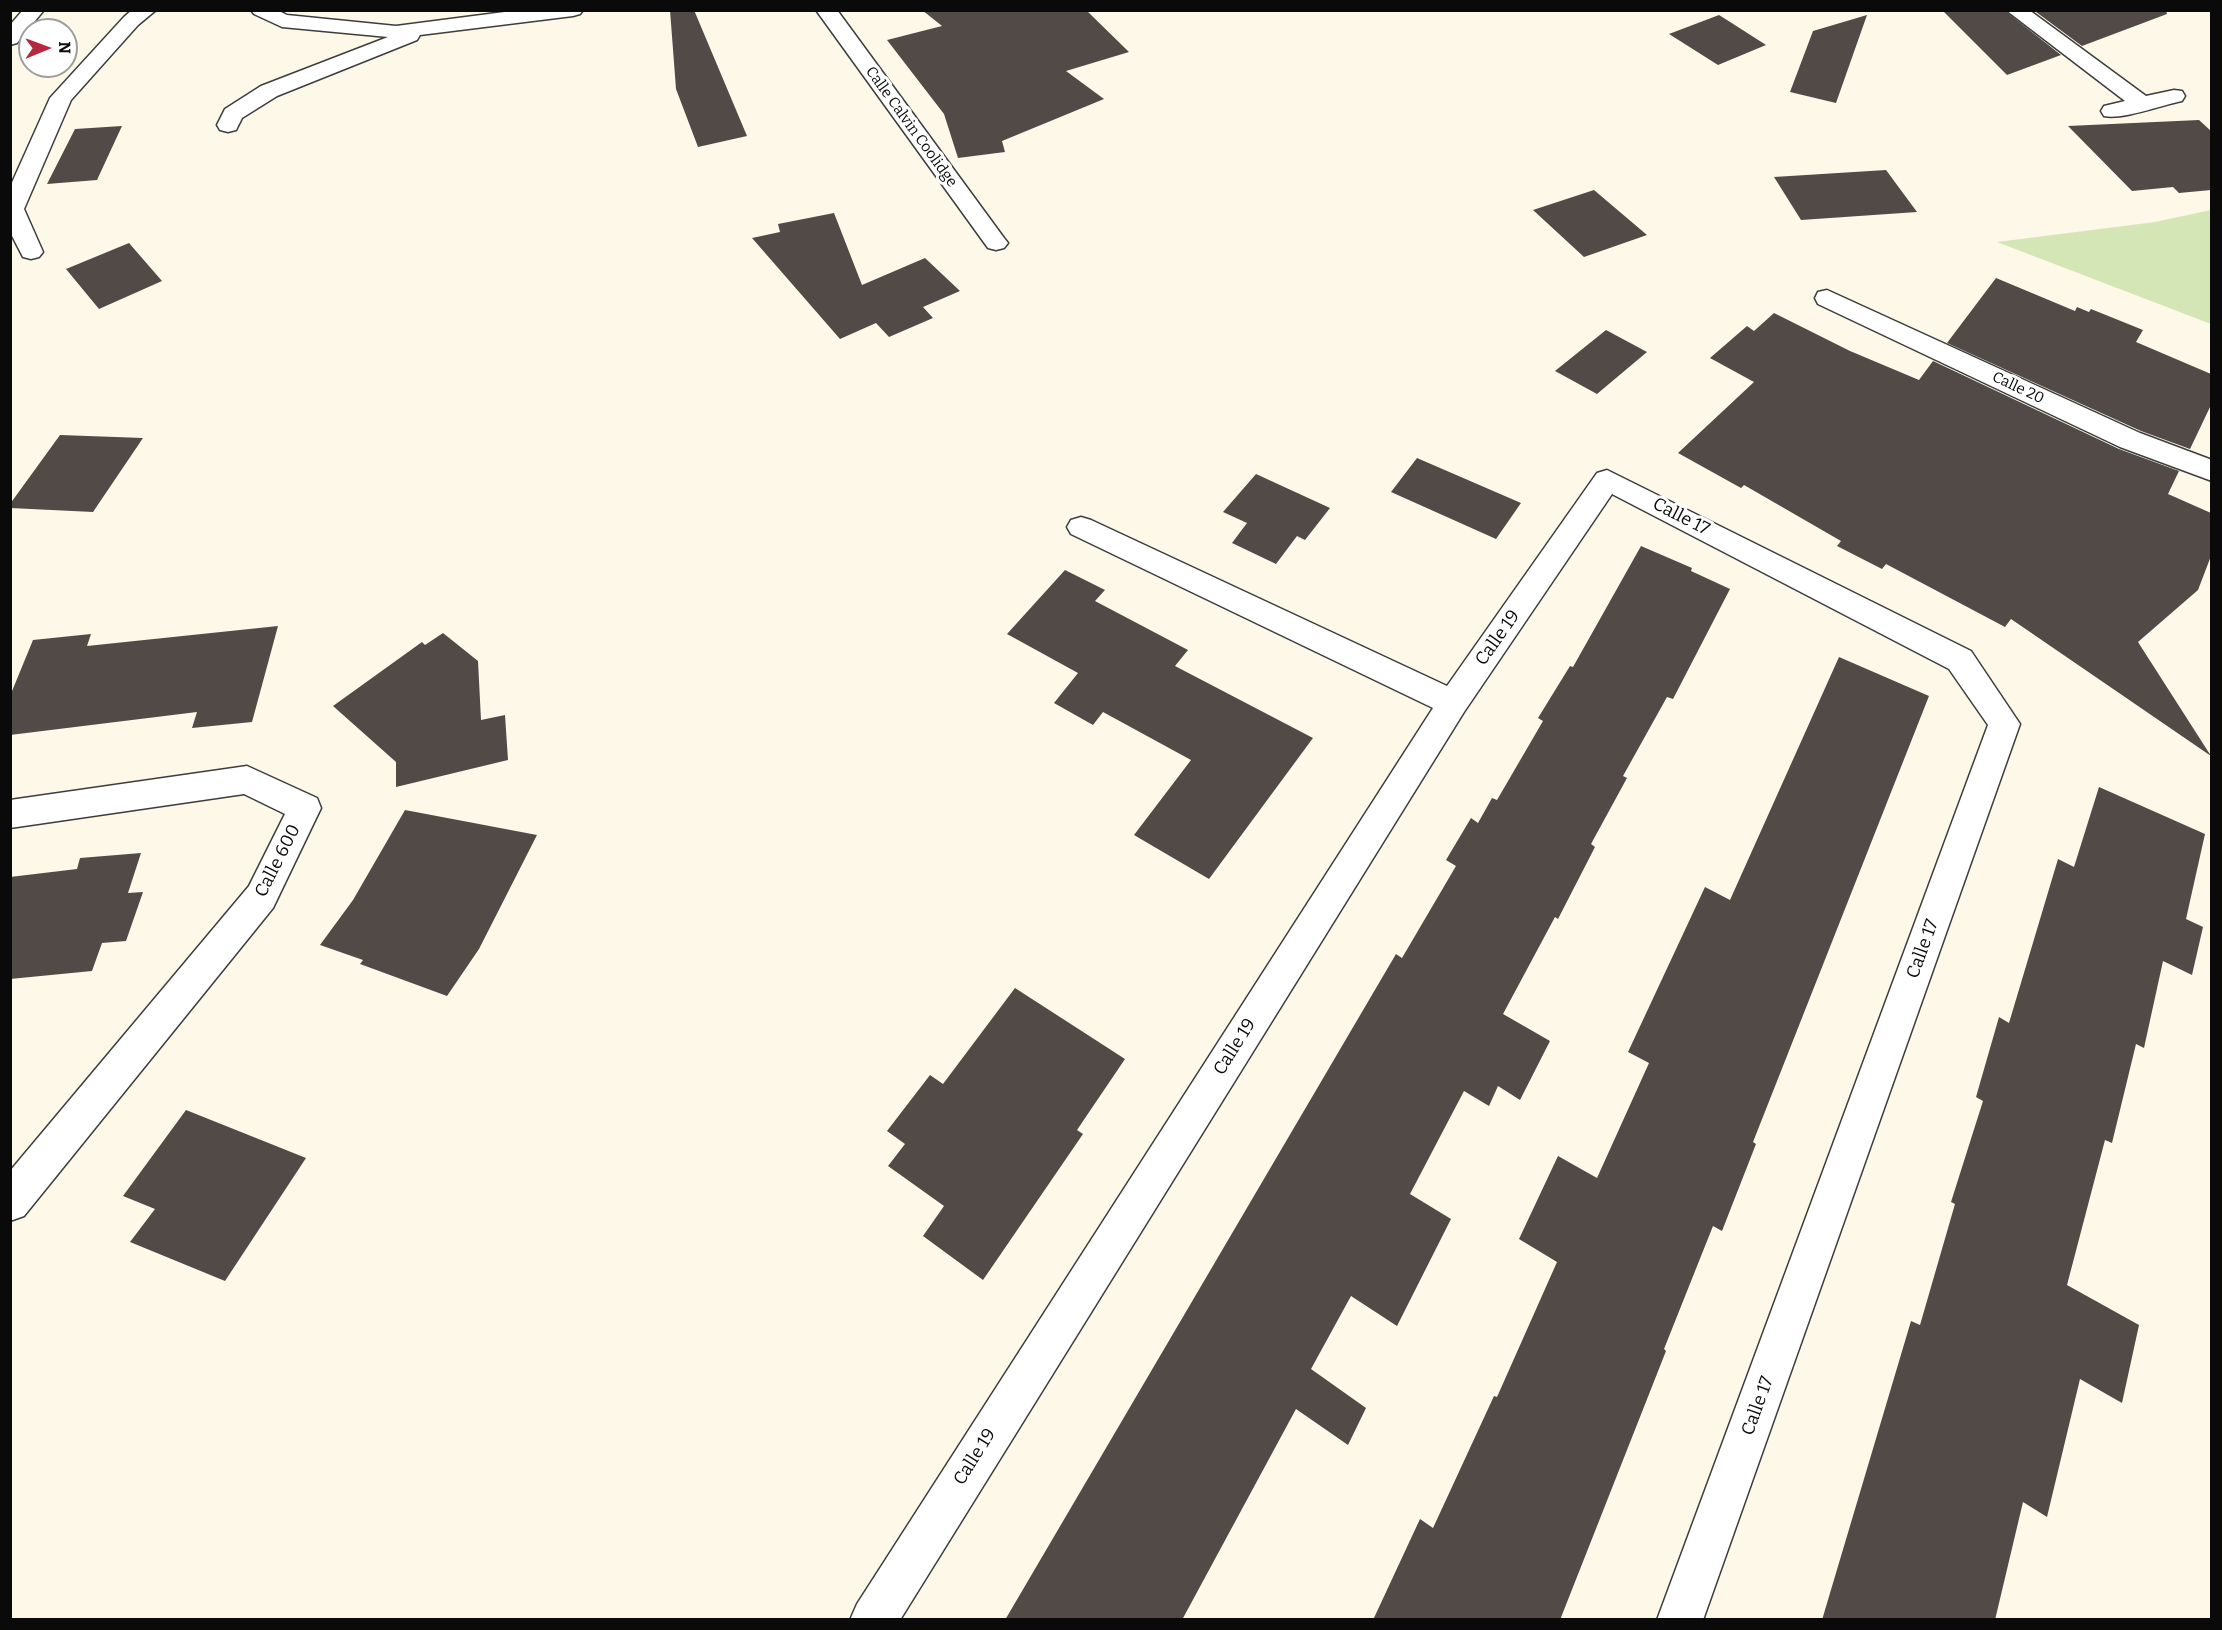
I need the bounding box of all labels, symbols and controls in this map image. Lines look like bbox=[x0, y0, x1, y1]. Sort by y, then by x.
north arrow bbox=[18, 18, 78, 78]
text: N bbox=[55, 41, 74, 54]
street label: Calle Calvin Coolidge bbox=[861, 63, 961, 191]
street label: Calle 20 bbox=[1989, 368, 2047, 408]
street label: Calle 17 bbox=[1649, 494, 1713, 540]
street label: Calle 19 bbox=[1471, 606, 1525, 670]
street label: Calle 600 bbox=[251, 821, 305, 901]
street label: Calle 17 bbox=[1902, 917, 1944, 981]
street label: Calle 19 bbox=[1209, 1015, 1261, 1079]
street label: Calle 17 bbox=[1737, 1374, 1779, 1438]
street label: Calle 19 bbox=[949, 1425, 1001, 1489]

